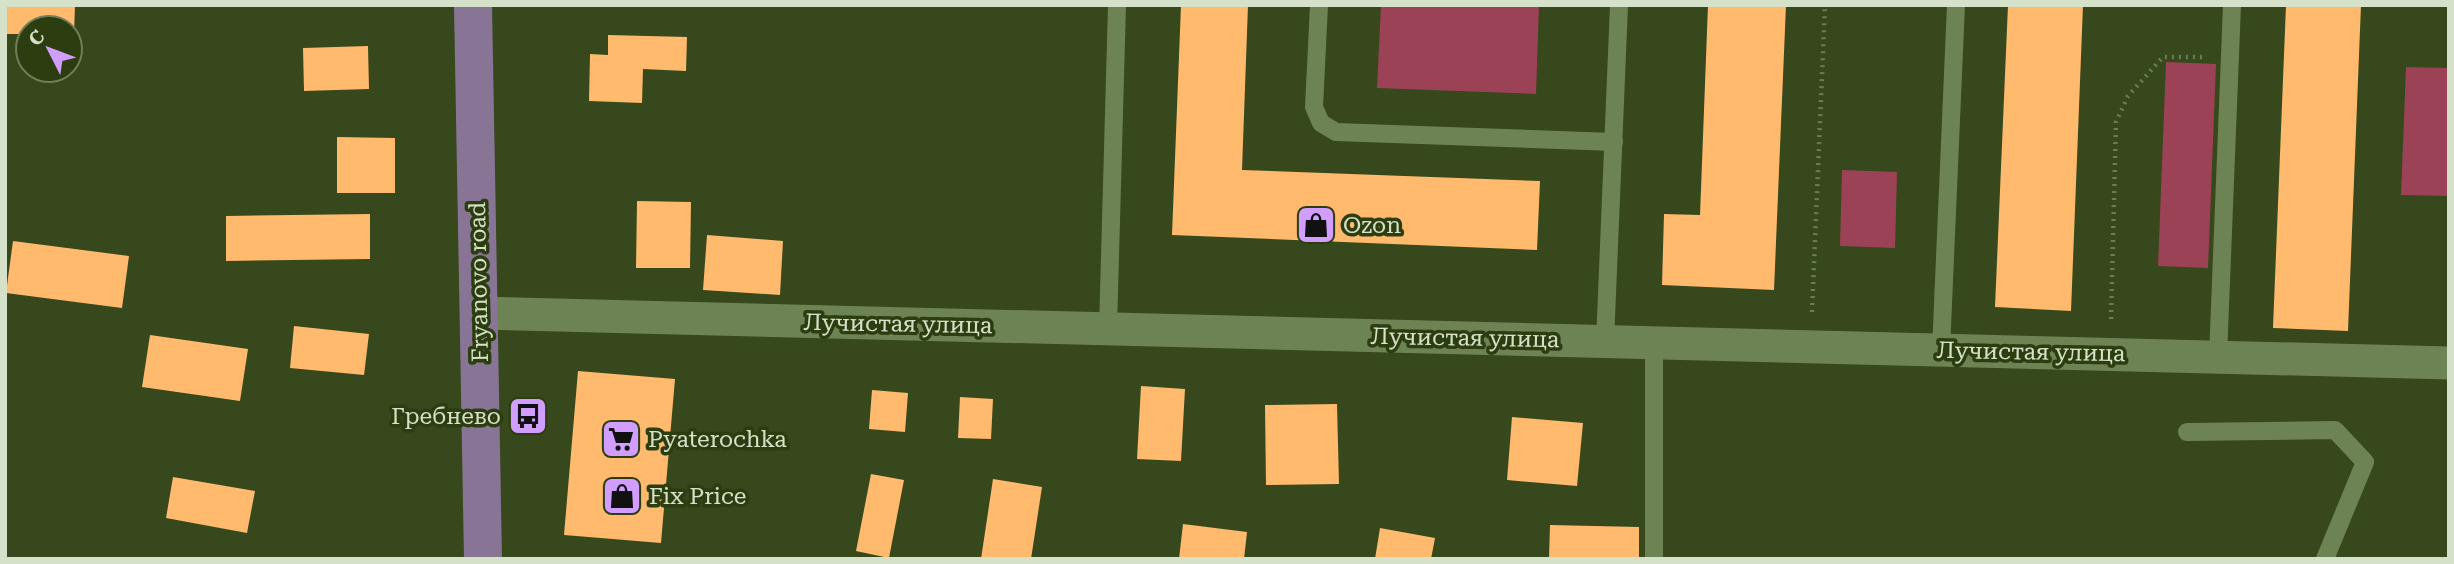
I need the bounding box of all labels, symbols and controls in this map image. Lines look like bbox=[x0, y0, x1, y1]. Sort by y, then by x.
north arrow bbox=[14, 14, 84, 84]
text: С bbox=[24, 25, 50, 51]
street label: Fryanovo road bbox=[464, 201, 494, 362]
shop icon: Ozon bbox=[1295, 204, 1337, 246]
place label: Ozon bbox=[1343, 212, 1401, 239]
street label: Лучистая улица bbox=[803, 309, 993, 339]
street label: Лучистая улица bbox=[1370, 323, 1560, 353]
street label: Лучистая улица bbox=[1936, 337, 2126, 367]
bus stop icon: Гребнево bbox=[507, 395, 549, 437]
place label: Гребнево bbox=[391, 403, 501, 430]
supermarket icon: Pyaterochka bbox=[600, 418, 642, 460]
place label: Pyaterochka bbox=[648, 426, 787, 453]
shop icon: Fix Price bbox=[601, 475, 643, 517]
place label: Fix Price bbox=[649, 483, 746, 510]

